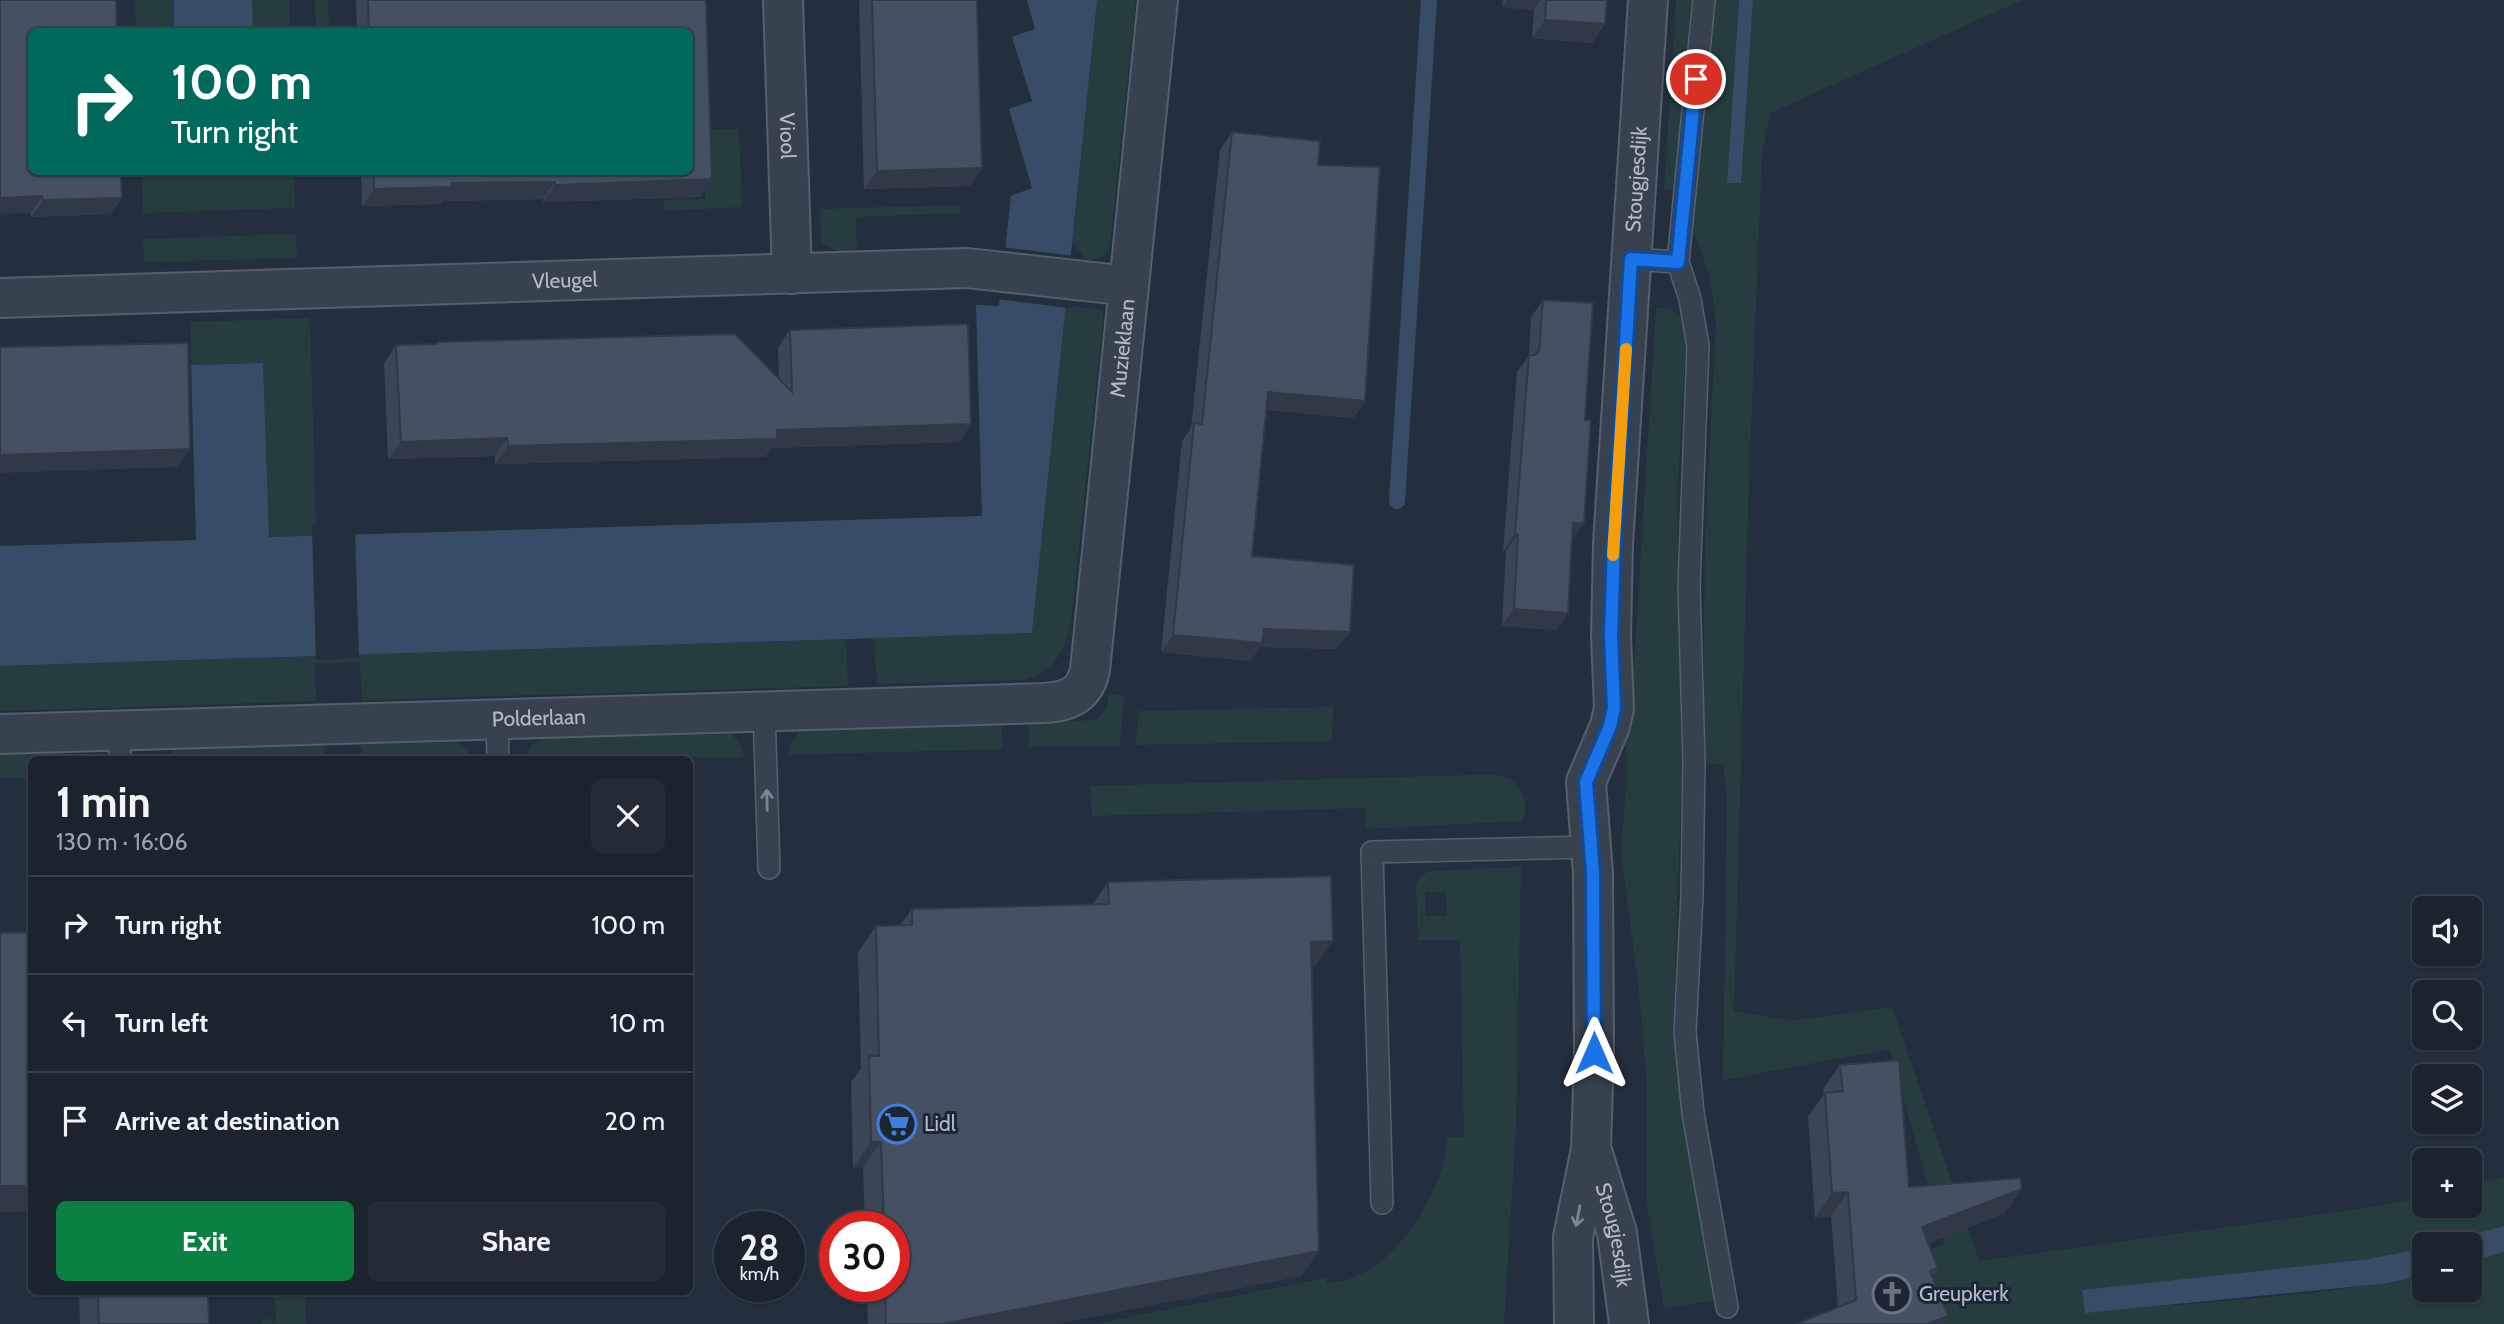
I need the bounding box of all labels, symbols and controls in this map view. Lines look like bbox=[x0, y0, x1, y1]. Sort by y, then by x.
pin bbox=[1666, 49, 1726, 109]
text: 100 m bbox=[171, 52, 312, 111]
icon: right bbox=[56, 56, 147, 147]
icon: arrive bbox=[1677, 60, 1715, 98]
text: Turn right bbox=[171, 112, 298, 151]
street label: Viool bbox=[775, 112, 801, 159]
street label: Stougjesdijk bbox=[1620, 125, 1652, 233]
street label: Vleugel bbox=[532, 266, 598, 293]
street label: Muzieklaan bbox=[1105, 298, 1140, 399]
street label: Polderlaan bbox=[491, 704, 586, 731]
text: 1 min bbox=[56, 776, 151, 828]
button: close bbox=[591, 779, 665, 853]
one-way arrow bbox=[760, 789, 774, 812]
text: 130 m · 16:06 bbox=[56, 828, 188, 856]
map controls bbox=[2412, 896, 2482, 1302]
button: sound bbox=[2412, 896, 2482, 966]
icon: right bbox=[56, 906, 94, 944]
text: Turn right bbox=[115, 909, 221, 941]
text: 100 m bbox=[592, 909, 665, 941]
button: search bbox=[2412, 980, 2482, 1050]
icon: left bbox=[56, 1004, 94, 1042]
text: Turn left bbox=[115, 1007, 208, 1039]
text: 10 m bbox=[610, 1007, 665, 1039]
position arrow bbox=[1557, 1016, 1631, 1090]
button: layers bbox=[2412, 1064, 2482, 1134]
icon: arrive bbox=[56, 1102, 94, 1140]
supermarket icon: Lidl bbox=[876, 1103, 918, 1145]
text: Arrive at destination bbox=[115, 1105, 340, 1137]
text: 20 m bbox=[605, 1105, 665, 1137]
place label: Lidl bbox=[924, 1111, 956, 1136]
button: + bbox=[2412, 1148, 2482, 1218]
street label: Stougjesdijk bbox=[1590, 1180, 1637, 1289]
button: Exit bbox=[56, 1201, 354, 1281]
button: Share bbox=[368, 1201, 665, 1281]
one-way arrow bbox=[1570, 1204, 1584, 1227]
speed limit sign: 30 bbox=[819, 1211, 910, 1302]
text: 28 bbox=[740, 1226, 779, 1269]
button: − bbox=[2412, 1232, 2482, 1302]
text: km/h bbox=[740, 1263, 779, 1285]
church icon: Greupkerk bbox=[1871, 1273, 1913, 1315]
place label: Greupkerk bbox=[1919, 1281, 2009, 1306]

